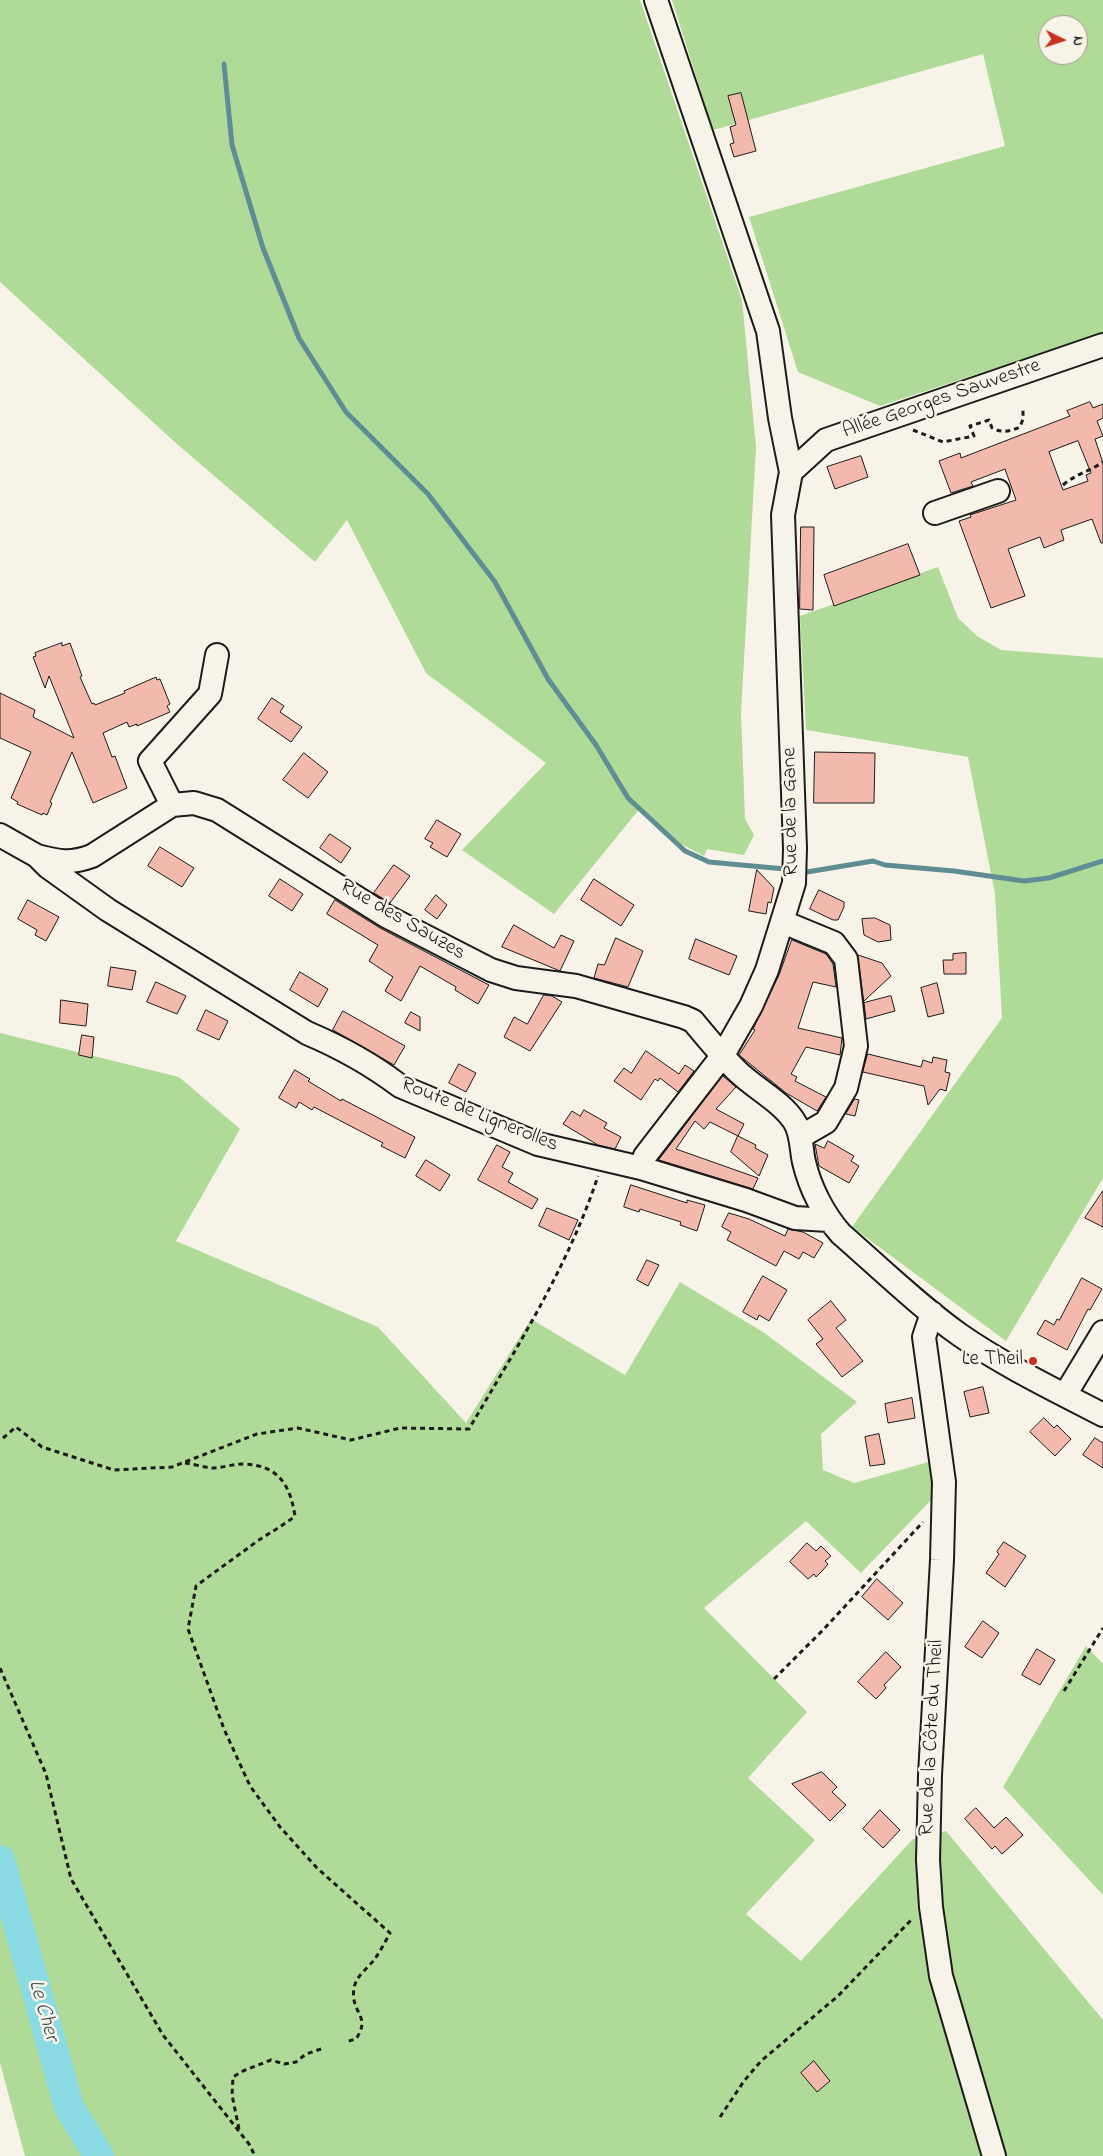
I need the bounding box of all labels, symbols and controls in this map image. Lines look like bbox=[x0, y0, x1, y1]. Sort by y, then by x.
north arrow bbox=[1038, 15, 1088, 65]
text: N bbox=[1067, 36, 1088, 46]
street label: Allée Georges Sauvestre bbox=[840, 354, 1044, 446]
street label: Rue de la Gane bbox=[778, 747, 806, 877]
street label: Rue des Sauzes bbox=[335, 875, 469, 967]
street label: Route de Lignerolles bbox=[397, 1073, 561, 1159]
place label: Le Theil bbox=[962, 1348, 1023, 1374]
marker: Le Theil bbox=[1027, 1355, 1039, 1367]
street label: Rue de la Côte du Theil bbox=[915, 1639, 951, 1837]
water label: Le Cher bbox=[21, 1977, 63, 2045]

